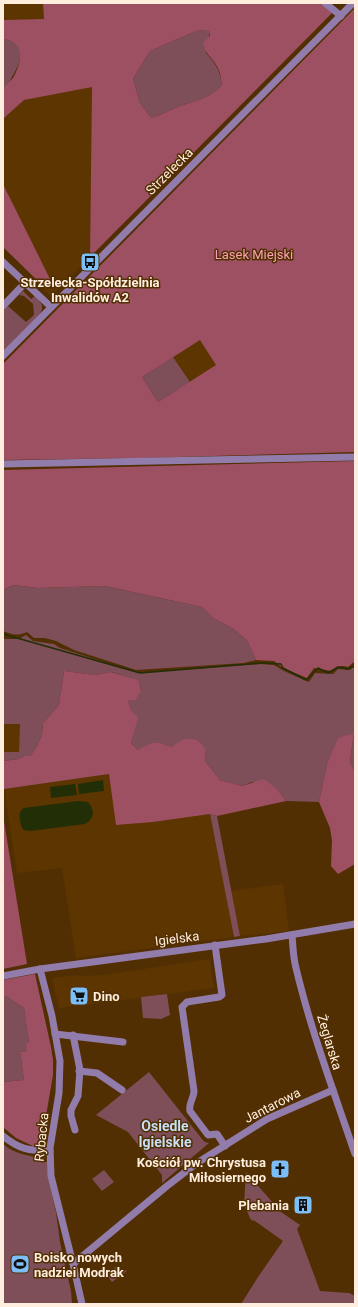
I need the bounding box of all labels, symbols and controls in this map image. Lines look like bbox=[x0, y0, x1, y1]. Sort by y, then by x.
street label: Strzelecka bbox=[143, 145, 196, 198]
park label: Lasek Miejski bbox=[215, 247, 293, 262]
bus stop icon: Strzelecka-Spółdzielnia Inwalidów A2 bbox=[79, 251, 101, 273]
place label: Strzelecka-Spółdzielnia Inwalidów A2 bbox=[20, 275, 160, 305]
street label: Igielska bbox=[154, 928, 200, 949]
supermarket icon: Dino bbox=[68, 985, 90, 1007]
place label: Dino bbox=[93, 989, 120, 1004]
street label: Żeglarska bbox=[314, 1013, 345, 1072]
street label: Jantarowa bbox=[242, 1085, 303, 1126]
street label: Rybacka bbox=[31, 1112, 52, 1162]
district label: Osiedle Igielskie bbox=[139, 1118, 192, 1150]
place label: Kościół pw. Chrystusa Miłosiernego bbox=[137, 1155, 266, 1185]
church icon: Kościół pw. Chrystusa Miłosiernego bbox=[269, 1158, 291, 1180]
building icon: Plebania bbox=[292, 1194, 314, 1216]
place label: Plebania bbox=[238, 1198, 289, 1213]
place label: Boisko nowych nadziei Modrak bbox=[34, 1250, 125, 1280]
sports icon: Boisko nowych nadziei Modrak bbox=[9, 1253, 31, 1275]

